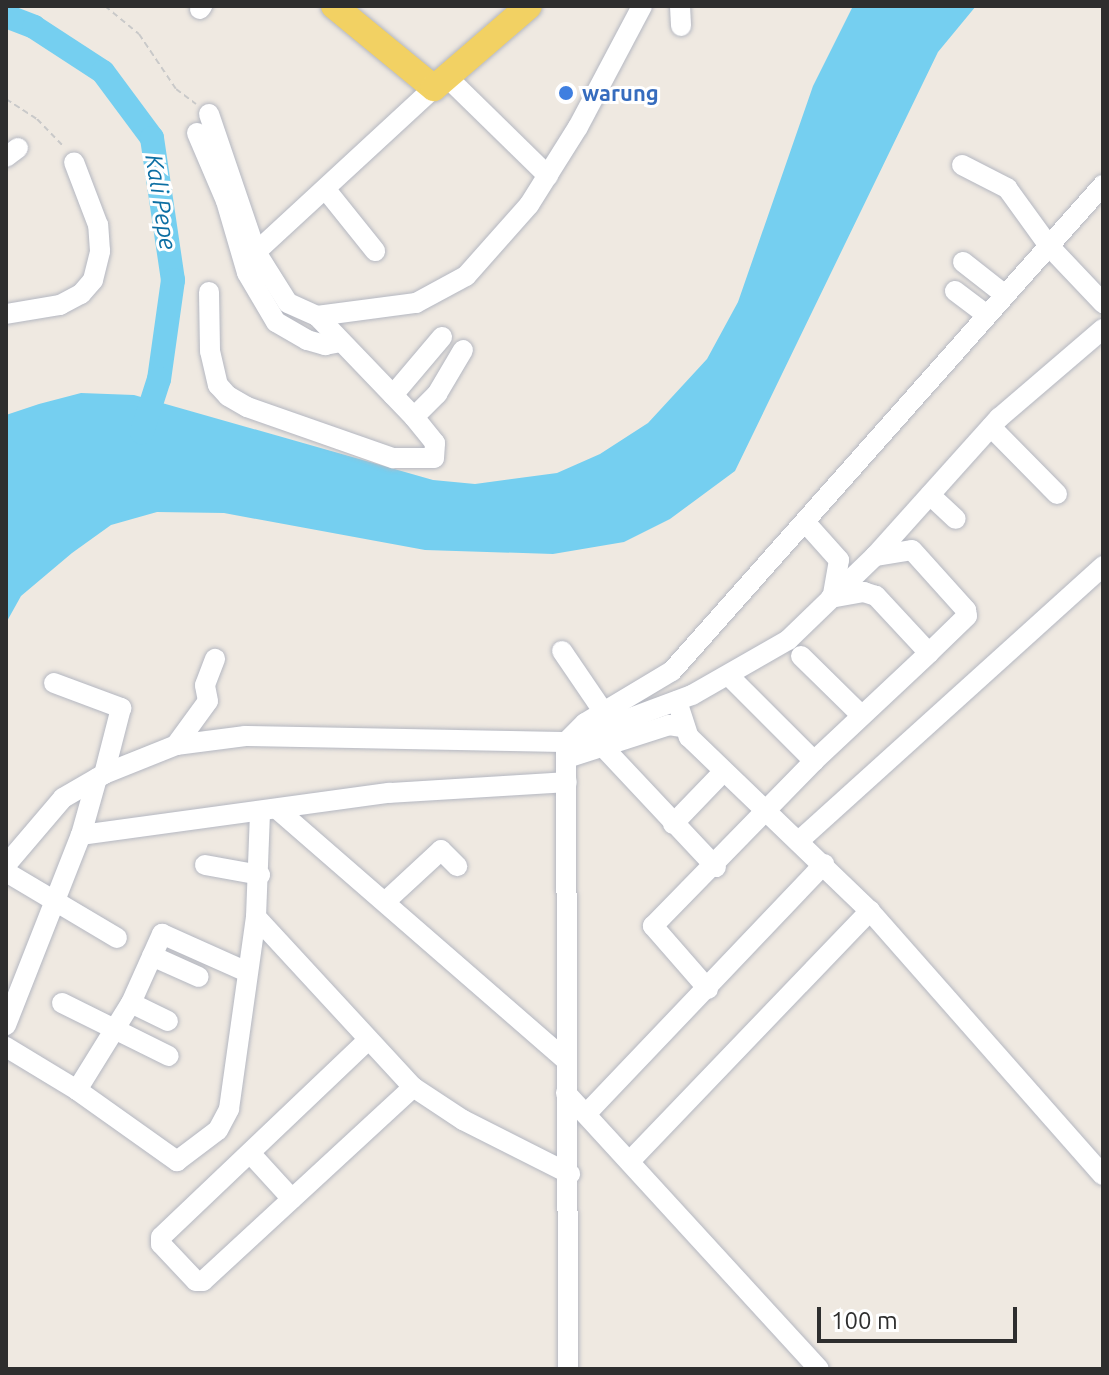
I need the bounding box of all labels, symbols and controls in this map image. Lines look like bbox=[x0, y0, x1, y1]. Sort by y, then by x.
place label: warung bbox=[582, 80, 659, 106]
marker: warung bbox=[557, 84, 575, 102]
water label: Kali Pepe bbox=[139, 152, 183, 252]
scale bar bbox=[821, 1291, 1021, 1341]
text: 100 m bbox=[831, 1307, 898, 1334]

